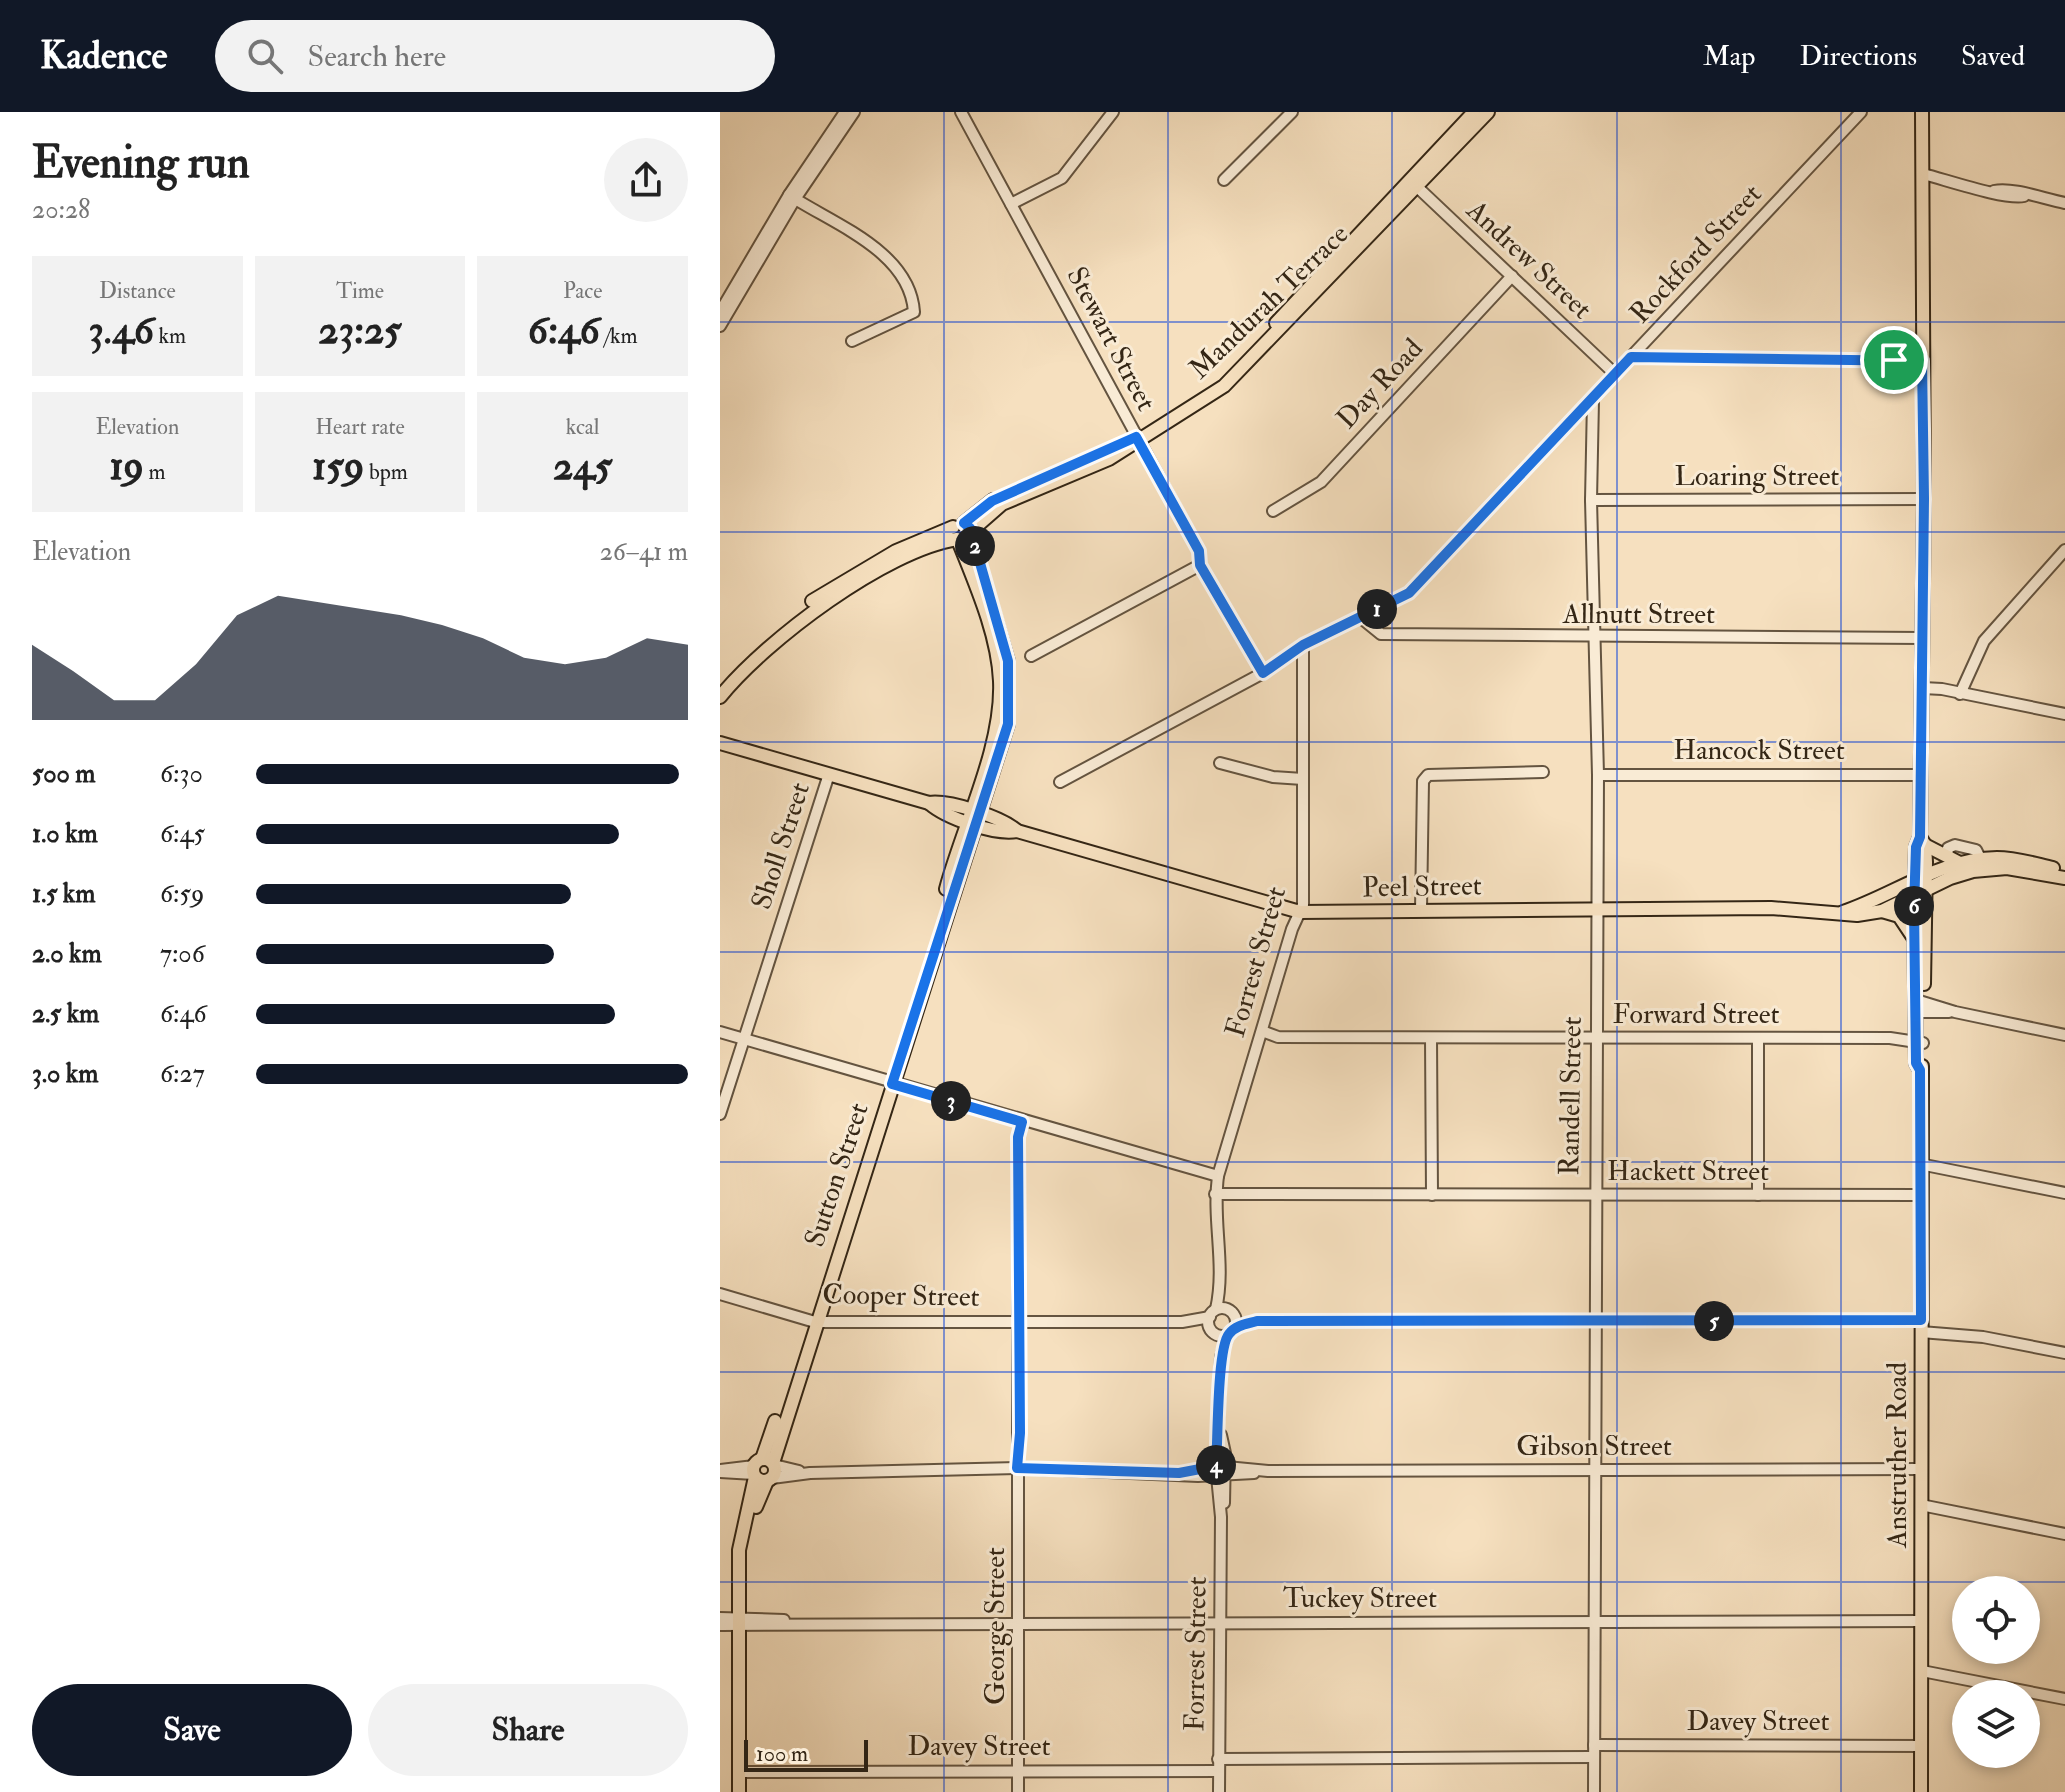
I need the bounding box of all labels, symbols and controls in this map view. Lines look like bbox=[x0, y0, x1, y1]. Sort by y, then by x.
search box bbox=[215, 20, 775, 92]
text: Kadence bbox=[40, 32, 167, 80]
icon: search bbox=[243, 34, 287, 78]
text: Search here bbox=[307, 38, 446, 75]
text: Map bbox=[1703, 39, 1756, 74]
text: Directions bbox=[1800, 39, 1917, 74]
text: Saved bbox=[1961, 39, 2025, 74]
text: Evening run bbox=[32, 136, 250, 191]
button: share bbox=[604, 138, 688, 222]
street label: Rockford Street bbox=[1623, 177, 1769, 331]
street label: Andrew Street bbox=[1458, 192, 1599, 327]
text: 20:28 bbox=[32, 194, 90, 226]
street label: Mandurah Terrace bbox=[1182, 217, 1356, 387]
street label: Stewart Street bbox=[1058, 261, 1164, 417]
text: Distance bbox=[99, 277, 176, 305]
text: Time bbox=[336, 277, 384, 305]
text: Pace bbox=[563, 277, 602, 305]
text: 3.46 bbox=[89, 305, 154, 356]
text: 23:25 bbox=[318, 305, 402, 356]
text: 6:46 bbox=[528, 305, 600, 356]
text: km bbox=[154, 322, 186, 350]
text: /km bbox=[600, 322, 638, 350]
pin bbox=[1860, 326, 1928, 394]
street label: Day Road bbox=[1329, 331, 1431, 436]
icon: arrive bbox=[1872, 338, 1916, 382]
text: Elevation bbox=[95, 413, 179, 441]
text: Heart rate bbox=[315, 413, 405, 441]
text: kcal bbox=[566, 413, 600, 441]
text: 19 bbox=[109, 441, 144, 492]
text: 159 bbox=[312, 441, 364, 492]
text: 245 bbox=[553, 441, 612, 492]
text: m bbox=[144, 458, 165, 486]
text: bpm bbox=[364, 458, 408, 486]
street label: Loaring Street bbox=[1675, 459, 1839, 494]
pin: 2 bbox=[955, 526, 995, 566]
text: 2 bbox=[969, 532, 981, 560]
text: Elevation bbox=[32, 536, 131, 568]
text: 26–41 m bbox=[600, 536, 688, 568]
pin: 1 bbox=[1357, 589, 1397, 629]
text: 1 bbox=[1373, 595, 1381, 623]
street label: Allnutt Street bbox=[1562, 597, 1715, 632]
street label: Hancock Street bbox=[1673, 733, 1845, 768]
text: 500 m bbox=[32, 758, 96, 790]
text: 6:30 bbox=[160, 758, 203, 790]
street label: Sholl Street bbox=[744, 778, 818, 914]
text: 1.0 km bbox=[32, 818, 98, 850]
text: 6:45 bbox=[160, 818, 205, 850]
street label: Peel Street bbox=[1362, 868, 1482, 906]
text: 1.5 km bbox=[32, 878, 95, 910]
text: 6:59 bbox=[160, 878, 204, 910]
street label: Forrest Street bbox=[1218, 883, 1294, 1041]
pin: 6 bbox=[1894, 886, 1934, 926]
text: 6 bbox=[1908, 892, 1920, 920]
text: 2.0 km bbox=[32, 938, 102, 970]
text: 7:06 bbox=[160, 938, 205, 970]
street label: Forward Street bbox=[1613, 997, 1779, 1032]
text: 2.5 km bbox=[32, 998, 99, 1030]
text: 6:46 bbox=[160, 998, 207, 1030]
street label: Randell Street bbox=[1552, 1016, 1590, 1176]
text: 3.0 km bbox=[32, 1058, 98, 1090]
text: 6:27 bbox=[160, 1058, 205, 1090]
pin: 3 bbox=[931, 1081, 971, 1121]
text: 3 bbox=[947, 1087, 955, 1115]
street label: Sutton Street bbox=[797, 1099, 877, 1251]
street label: Hackett Street bbox=[1607, 1154, 1769, 1189]
street label: Cooper Street bbox=[822, 1277, 980, 1315]
pin: 5 bbox=[1694, 1301, 1734, 1341]
text: 5 bbox=[1709, 1307, 1719, 1335]
street label: Anstruther Road bbox=[1880, 1362, 1915, 1549]
street label: Gibson Street bbox=[1516, 1429, 1672, 1464]
pin: 4 bbox=[1196, 1445, 1236, 1485]
text: 4 bbox=[1210, 1451, 1222, 1479]
street label: George Street bbox=[978, 1547, 1013, 1705]
street label: Forrest Street bbox=[1177, 1576, 1215, 1732]
map controls bbox=[1952, 1576, 2040, 1768]
button: locate bbox=[1952, 1576, 2040, 1664]
street label: Tuckey Street bbox=[1283, 1581, 1437, 1616]
button: layers bbox=[1952, 1680, 2040, 1768]
button: Save bbox=[32, 1684, 352, 1776]
button: Share bbox=[368, 1684, 688, 1776]
street label: Davey Street bbox=[1686, 1704, 1830, 1739]
street label: Davey Street bbox=[907, 1729, 1051, 1764]
scale bar bbox=[744, 1736, 868, 1772]
text: 100 m bbox=[756, 1740, 808, 1768]

